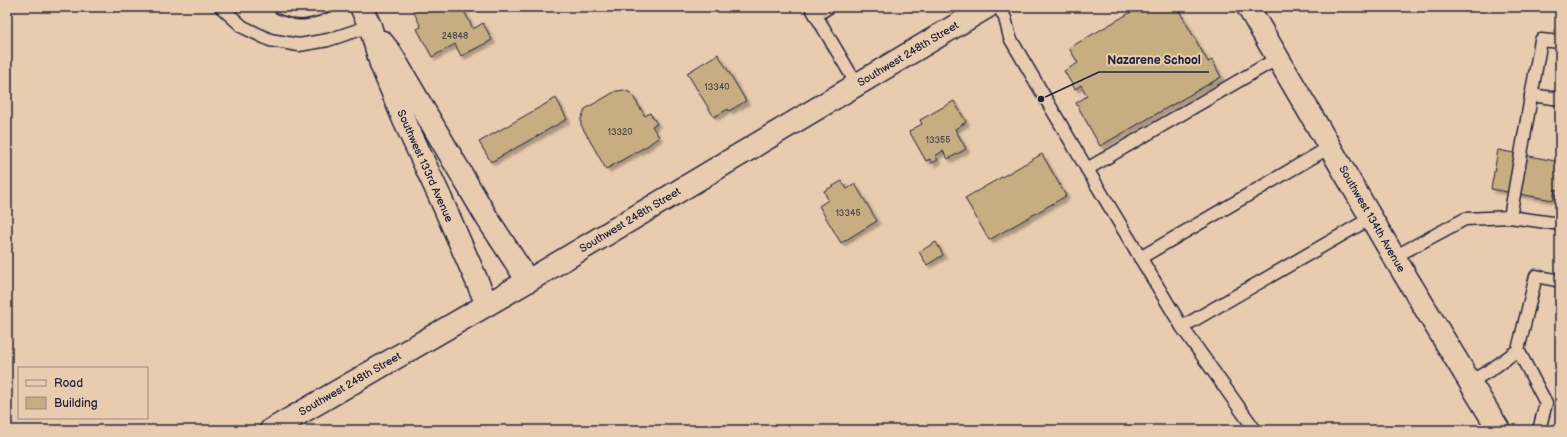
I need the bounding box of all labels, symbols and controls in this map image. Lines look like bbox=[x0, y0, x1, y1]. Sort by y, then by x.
street label: Southwest 248th Street bbox=[855, 18, 961, 89]
house number: 24848 bbox=[442, 31, 468, 42]
callout: Nazarene School bbox=[1099, 48, 1209, 72]
text: Nazarene School bbox=[1107, 53, 1201, 68]
house number: 13340 bbox=[704, 82, 730, 93]
street label: Southwest 133rd Avenue bbox=[394, 108, 456, 225]
house number: 13320 bbox=[607, 127, 633, 138]
house number: 13355 bbox=[926, 135, 950, 146]
street label: Southwest 134th Avenue bbox=[1336, 163, 1408, 275]
street label: Southwest 248th Street bbox=[577, 184, 683, 255]
house number: 13345 bbox=[835, 208, 861, 219]
street label: Southwest 248th Street bbox=[297, 349, 404, 419]
legend bbox=[18, 367, 148, 419]
text: Road bbox=[54, 376, 83, 391]
text: Building bbox=[54, 396, 98, 411]

